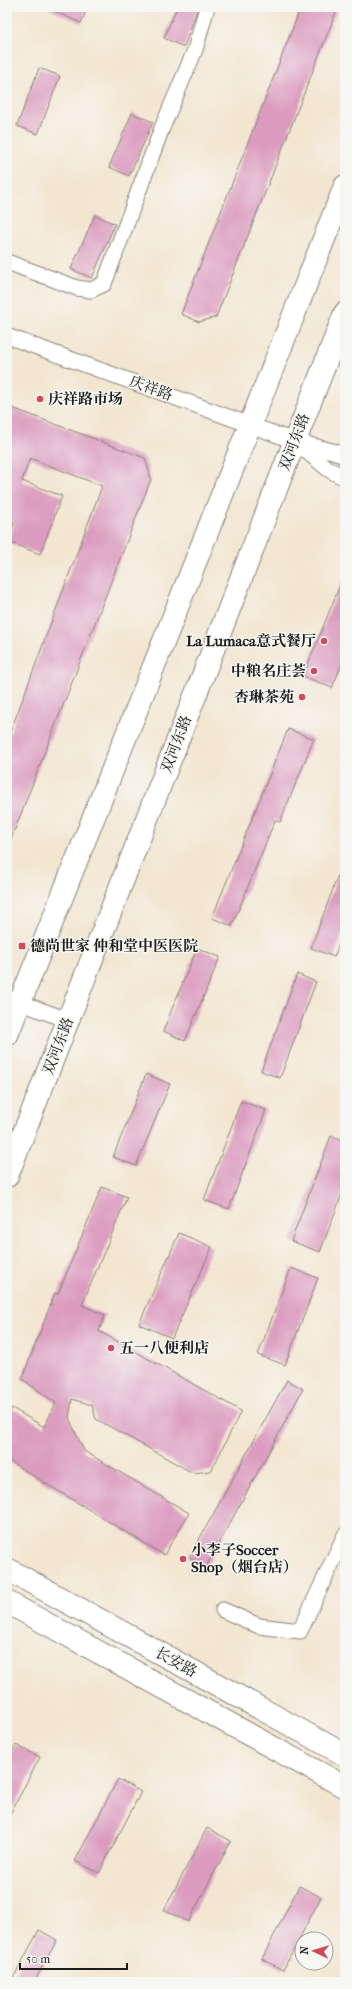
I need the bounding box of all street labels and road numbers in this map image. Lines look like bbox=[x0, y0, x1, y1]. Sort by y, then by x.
street label: 庆祥路 bbox=[127, 372, 175, 404]
street label: 双河东路 bbox=[275, 411, 313, 473]
street label: 双河东路 bbox=[157, 713, 195, 775]
street label: 双河东路 bbox=[39, 1015, 77, 1077]
street label: 长安路 bbox=[152, 1643, 200, 1681]

